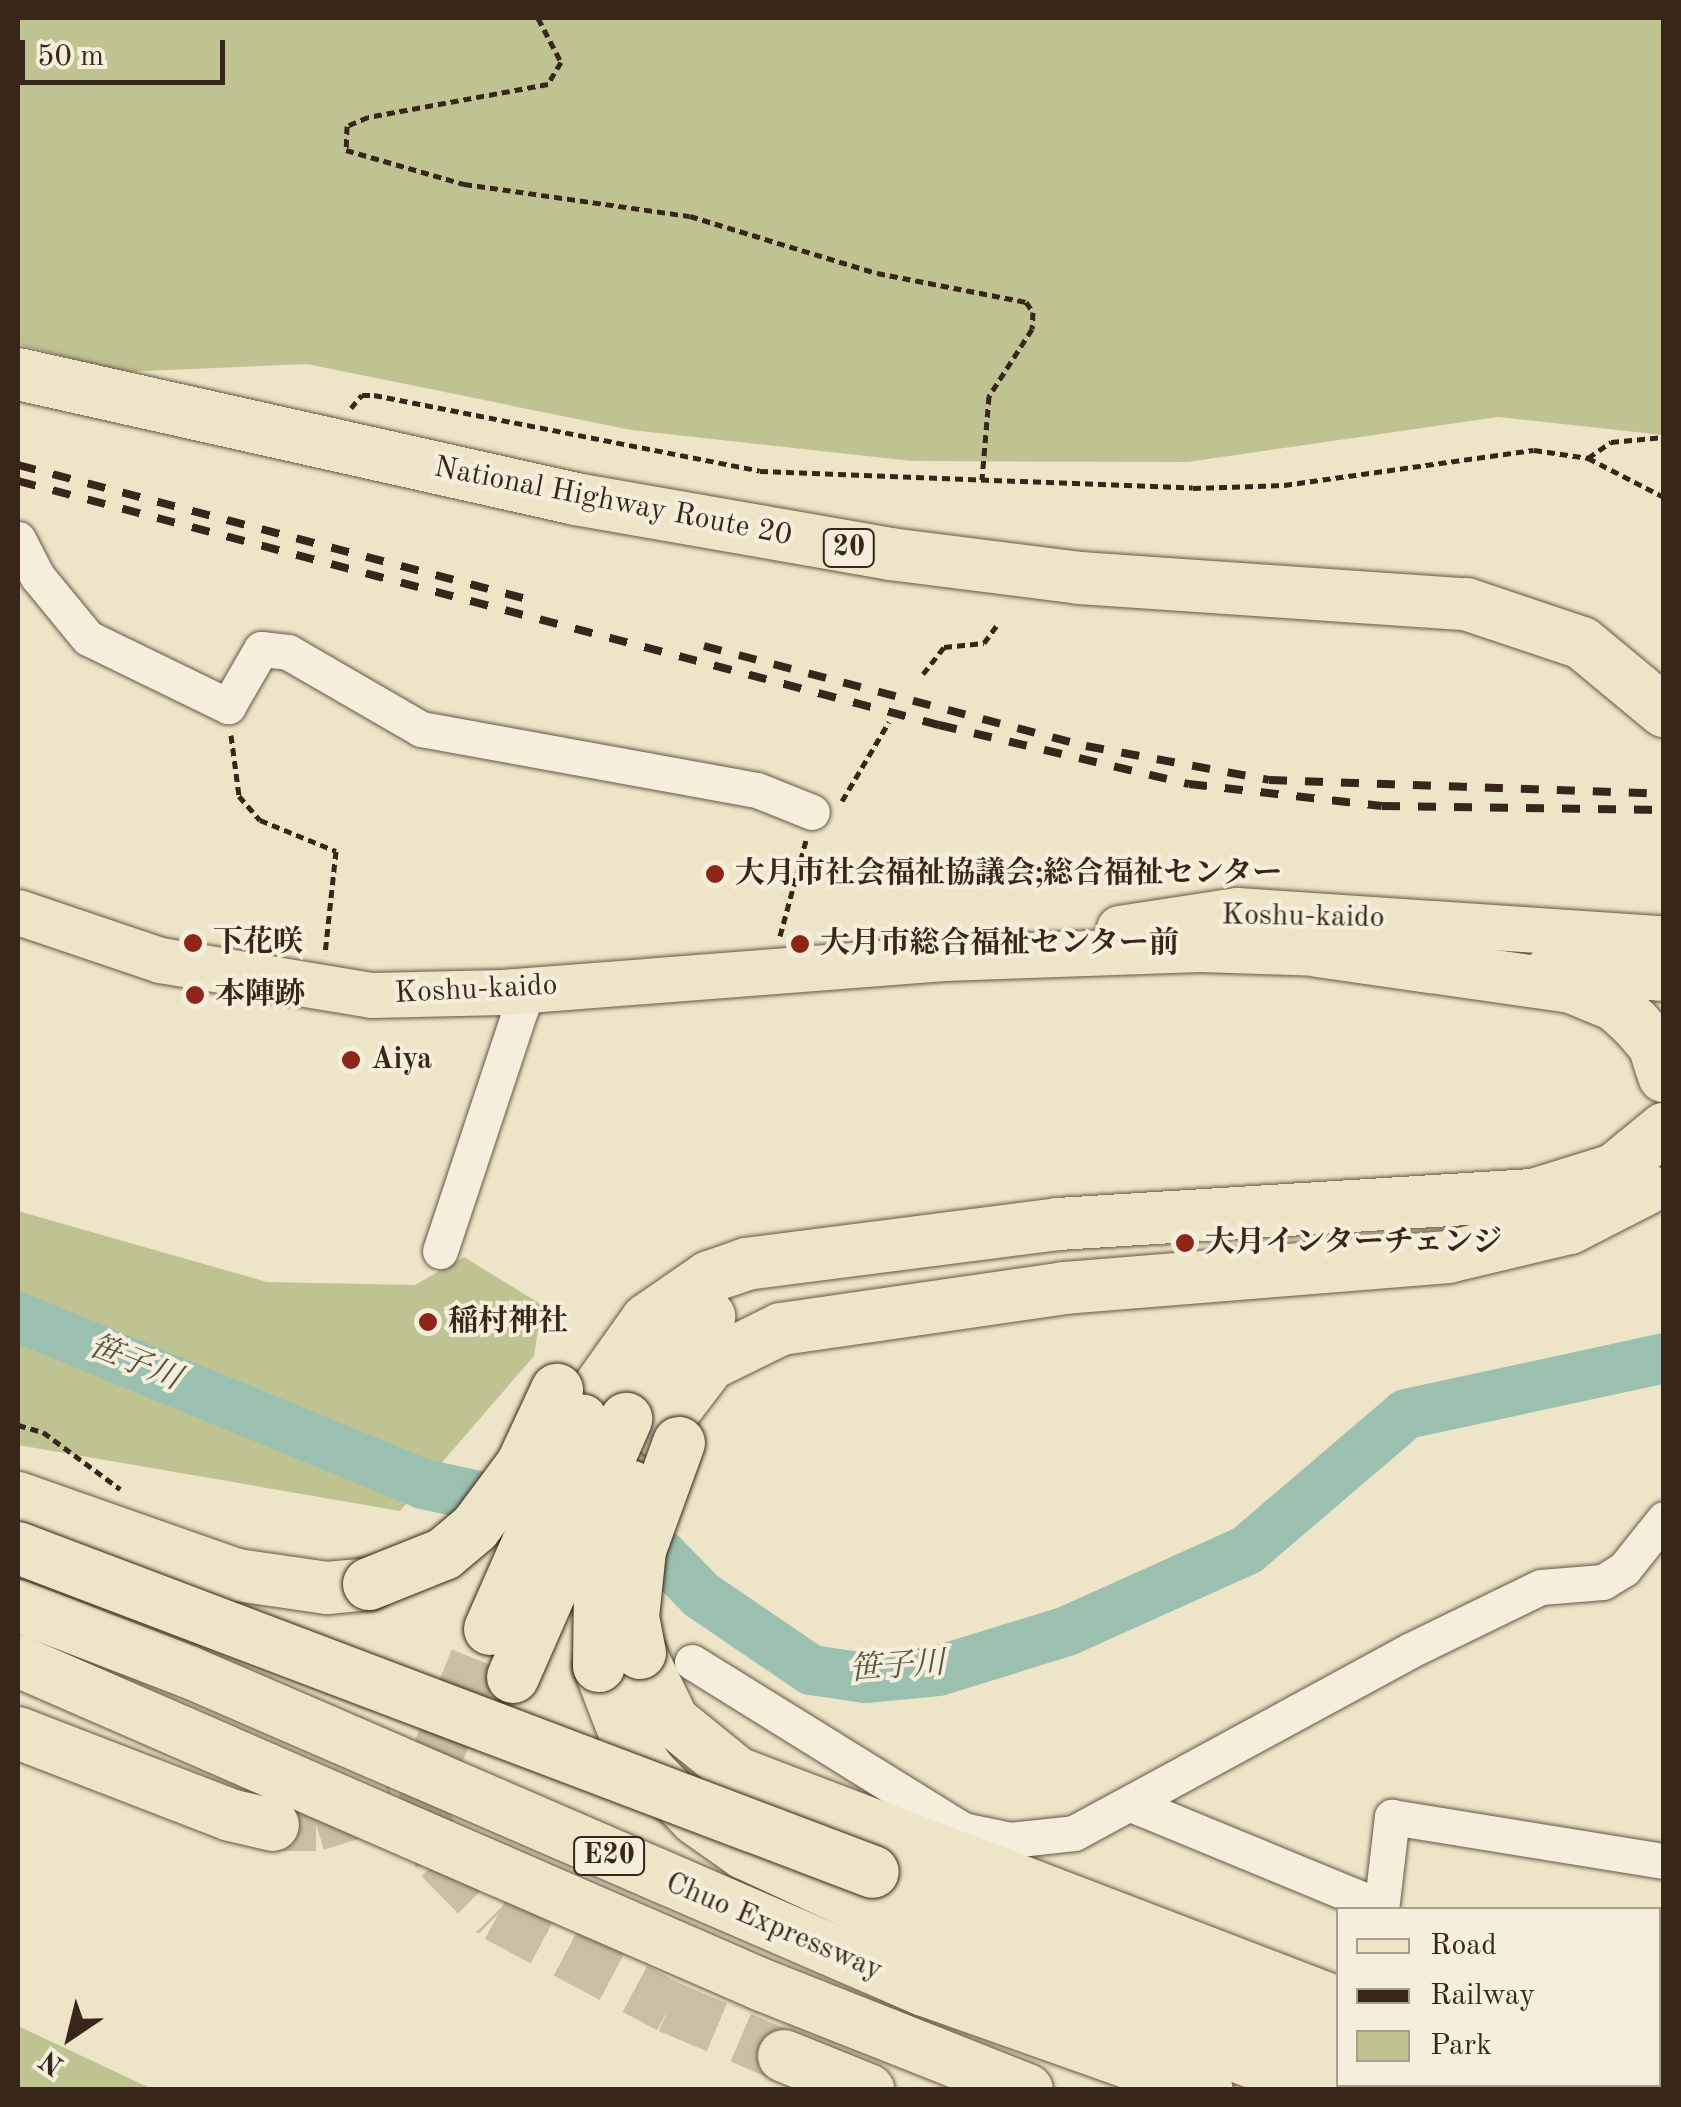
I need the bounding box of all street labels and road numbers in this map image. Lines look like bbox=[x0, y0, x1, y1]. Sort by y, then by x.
street label: National Highway Route 20 bbox=[431, 450, 795, 554]
road number: 20 bbox=[822, 525, 876, 571]
street label: Koshu-kaido bbox=[1221, 898, 1385, 936]
street label: Koshu-kaido bbox=[394, 968, 558, 1012]
road number: E20 bbox=[572, 1833, 646, 1879]
street label: Chuo Expressway bbox=[660, 1865, 888, 1989]

